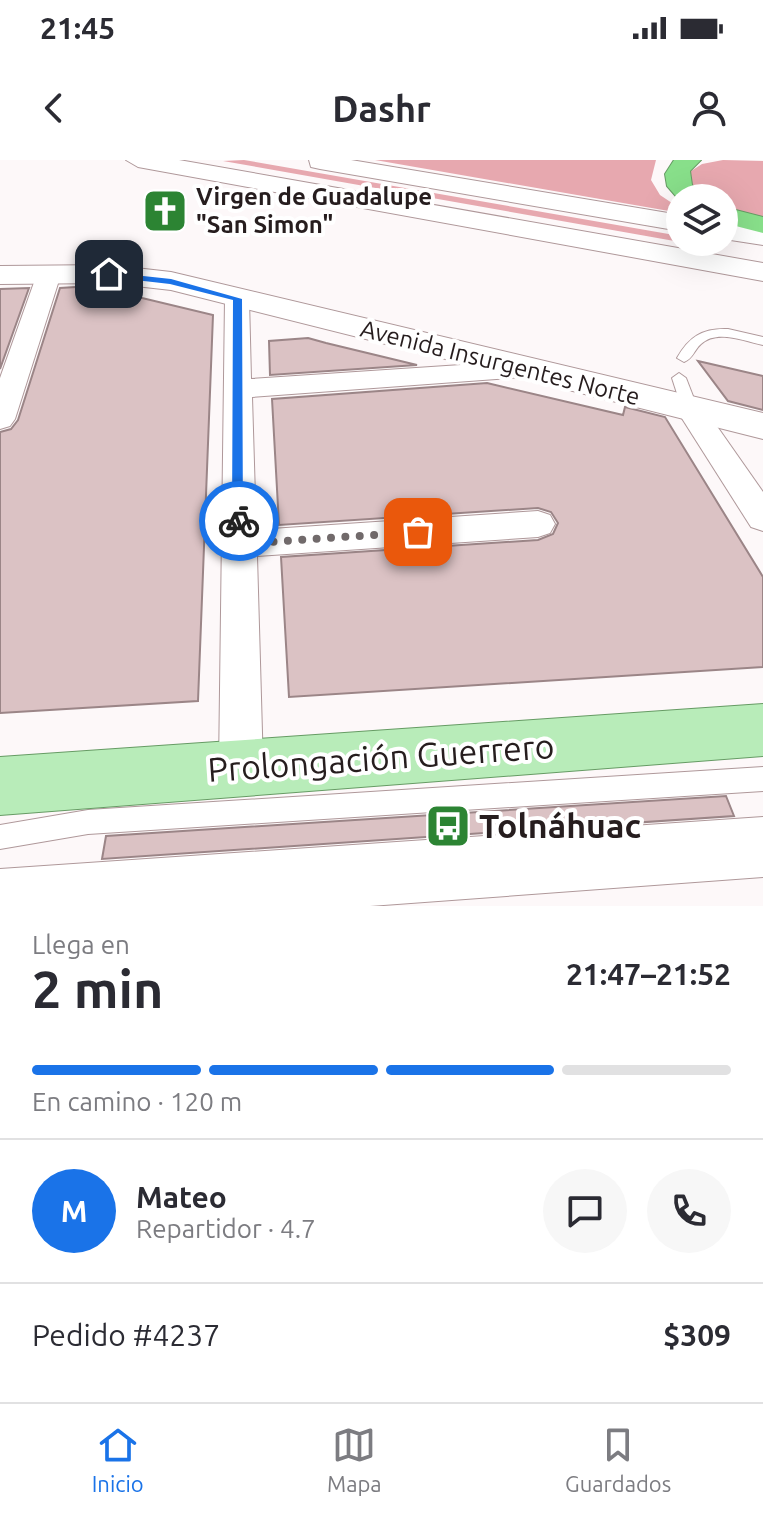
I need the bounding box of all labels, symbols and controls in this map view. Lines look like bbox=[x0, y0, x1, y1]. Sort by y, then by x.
text: 21:45 bbox=[40, 11, 115, 45]
icon: back bbox=[32, 86, 76, 130]
icon: person bbox=[687, 86, 731, 130]
text: Dashr bbox=[332, 88, 431, 129]
place label: Virgen de Guadalupe "San Simon" bbox=[196, 183, 432, 238]
map controls bbox=[666, 184, 738, 256]
button: layers bbox=[666, 184, 738, 256]
church icon: Virgen de Guadalupe "San Simon" bbox=[141, 187, 189, 235]
pin bbox=[75, 240, 143, 308]
icon: home bbox=[87, 252, 131, 296]
street label: Avenida Insurgentes Norte bbox=[358, 315, 643, 410]
courier bbox=[199, 481, 279, 561]
pin bbox=[384, 498, 452, 566]
icon: bike bbox=[217, 499, 261, 543]
icon: bag bbox=[396, 510, 440, 554]
street label: Prolongación Guerrero bbox=[206, 726, 556, 788]
bus stop icon: Tolnáhuac bbox=[424, 802, 472, 850]
place label: Tolnáhuac bbox=[479, 806, 641, 844]
text: Llega en bbox=[32, 930, 130, 959]
text: 21:47–21:52 bbox=[566, 957, 731, 991]
text: 2 min bbox=[32, 960, 163, 1018]
text: En camino · 120 m bbox=[32, 1087, 242, 1116]
button: chat bbox=[543, 1169, 627, 1253]
button: phone bbox=[647, 1169, 731, 1253]
text: Mateo bbox=[136, 1180, 227, 1214]
text: M bbox=[61, 1194, 87, 1228]
text: Repartidor · 4.7 bbox=[136, 1214, 316, 1243]
text: Pedido #4237 bbox=[32, 1318, 220, 1352]
text: $309 bbox=[663, 1318, 731, 1352]
tab: Inicio bbox=[92, 1423, 144, 1496]
tab: Mapa bbox=[327, 1423, 382, 1496]
tab: Guardados bbox=[565, 1423, 671, 1496]

